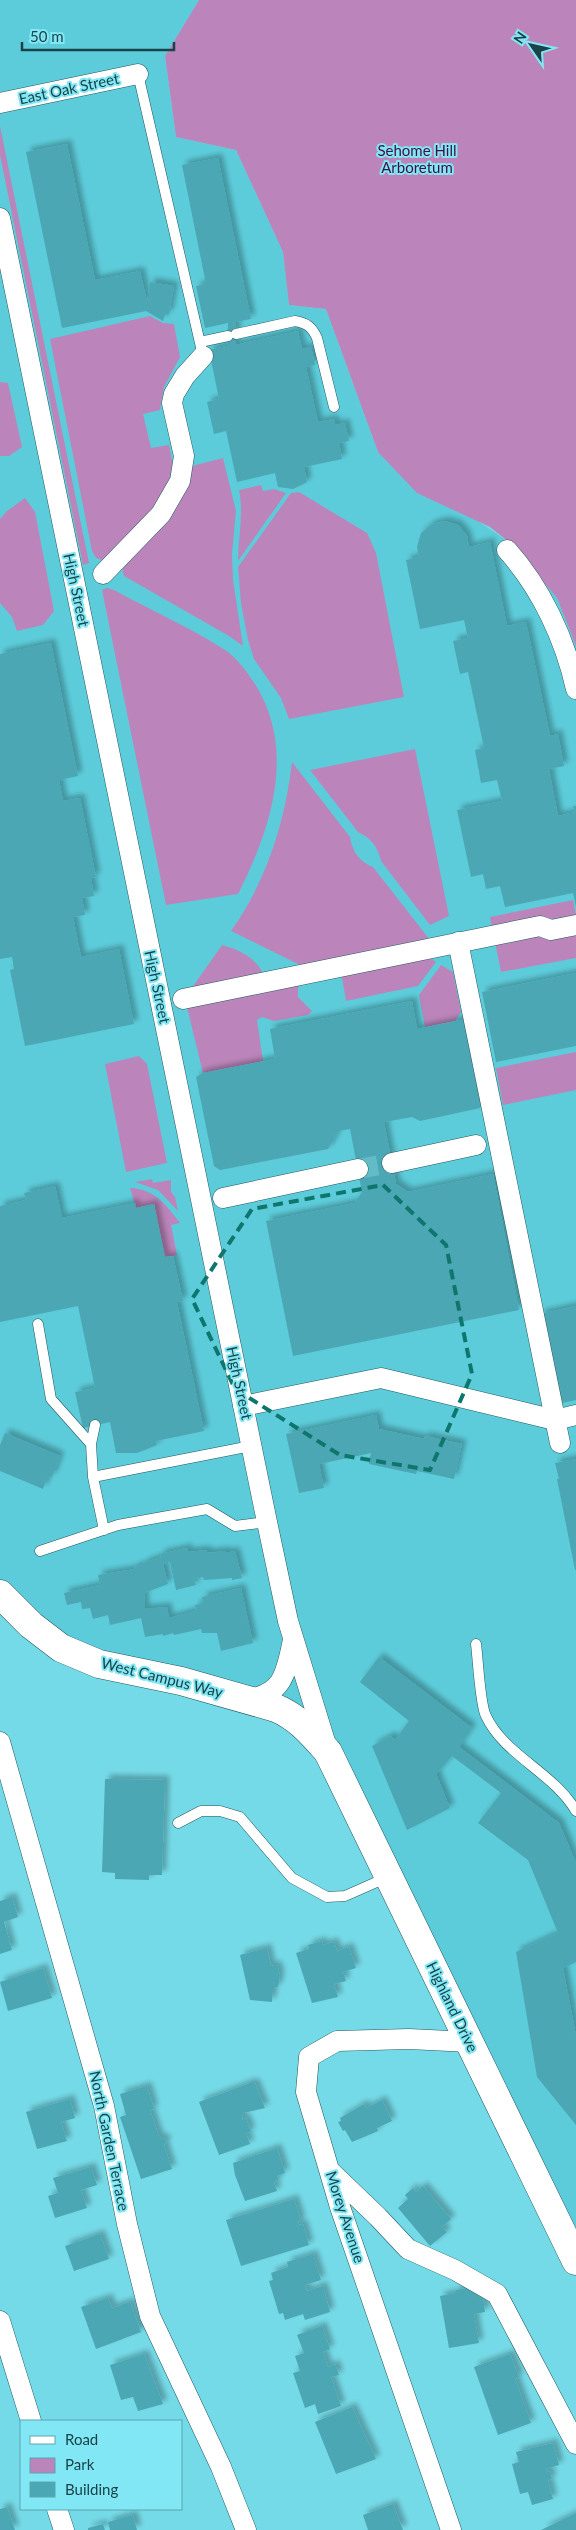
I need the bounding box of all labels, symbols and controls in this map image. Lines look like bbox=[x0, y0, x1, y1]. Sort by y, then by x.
scale bar bbox=[22, 20, 175, 52]
north arrow bbox=[506, 20, 556, 70]
text: 50 m bbox=[30, 27, 64, 45]
text: N bbox=[510, 28, 530, 47]
street label: East Oak Street bbox=[17, 68, 121, 107]
park label: Sehome Hill Arboretum bbox=[377, 141, 457, 176]
street label: High Street bbox=[60, 552, 94, 629]
street label: High Street bbox=[141, 949, 175, 1026]
street label: High Street bbox=[223, 1345, 257, 1422]
street label: West Campus Way bbox=[100, 1653, 225, 1701]
street label: Highland Drive bbox=[423, 1958, 483, 2055]
street label: North Garden Terrace bbox=[86, 2069, 134, 2212]
street label: Morey Avenue bbox=[323, 2169, 369, 2265]
legend bbox=[20, 2420, 182, 2510]
text: Road bbox=[65, 2430, 98, 2448]
text: Park bbox=[65, 2455, 95, 2473]
text: Building bbox=[65, 2480, 118, 2498]

